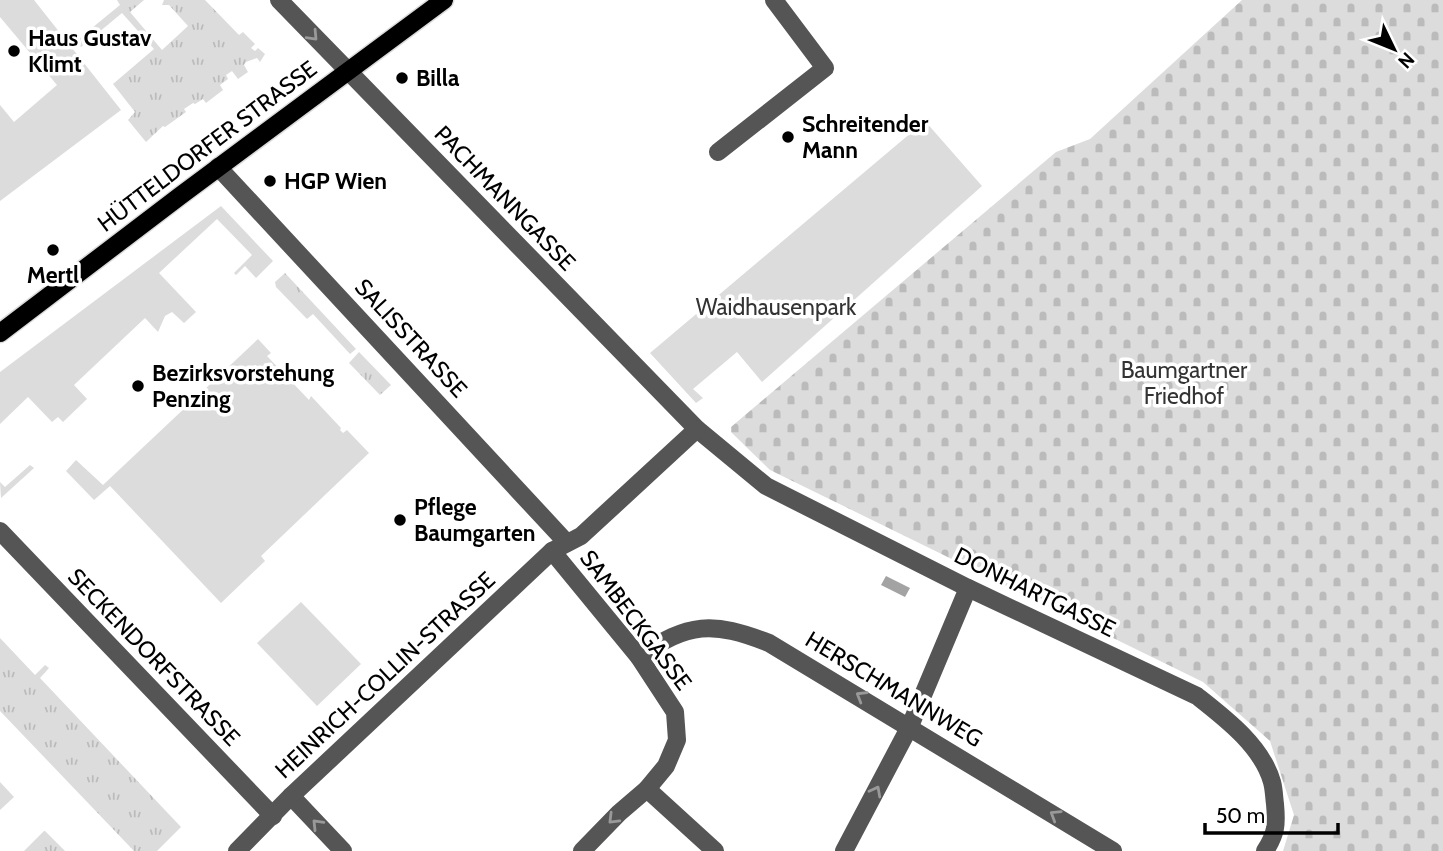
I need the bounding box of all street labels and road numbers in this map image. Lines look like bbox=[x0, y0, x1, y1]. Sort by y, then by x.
street label: HÜTTELDORFER STRASSE bbox=[92, 54, 322, 238]
street label: PACHMANNGASSE bbox=[429, 120, 581, 276]
street label: SALISSTRASSE bbox=[349, 273, 473, 403]
street label: DONHARTGASSE bbox=[950, 541, 1120, 643]
street label: SAMBECKGASSE bbox=[574, 544, 698, 696]
street label: SECKENDORFSTRASSE bbox=[62, 562, 246, 752]
street label: HEINRICH-COLLIN-STRASSE bbox=[269, 566, 501, 784]
street label: HERSCHMANNWEG bbox=[800, 625, 988, 753]

